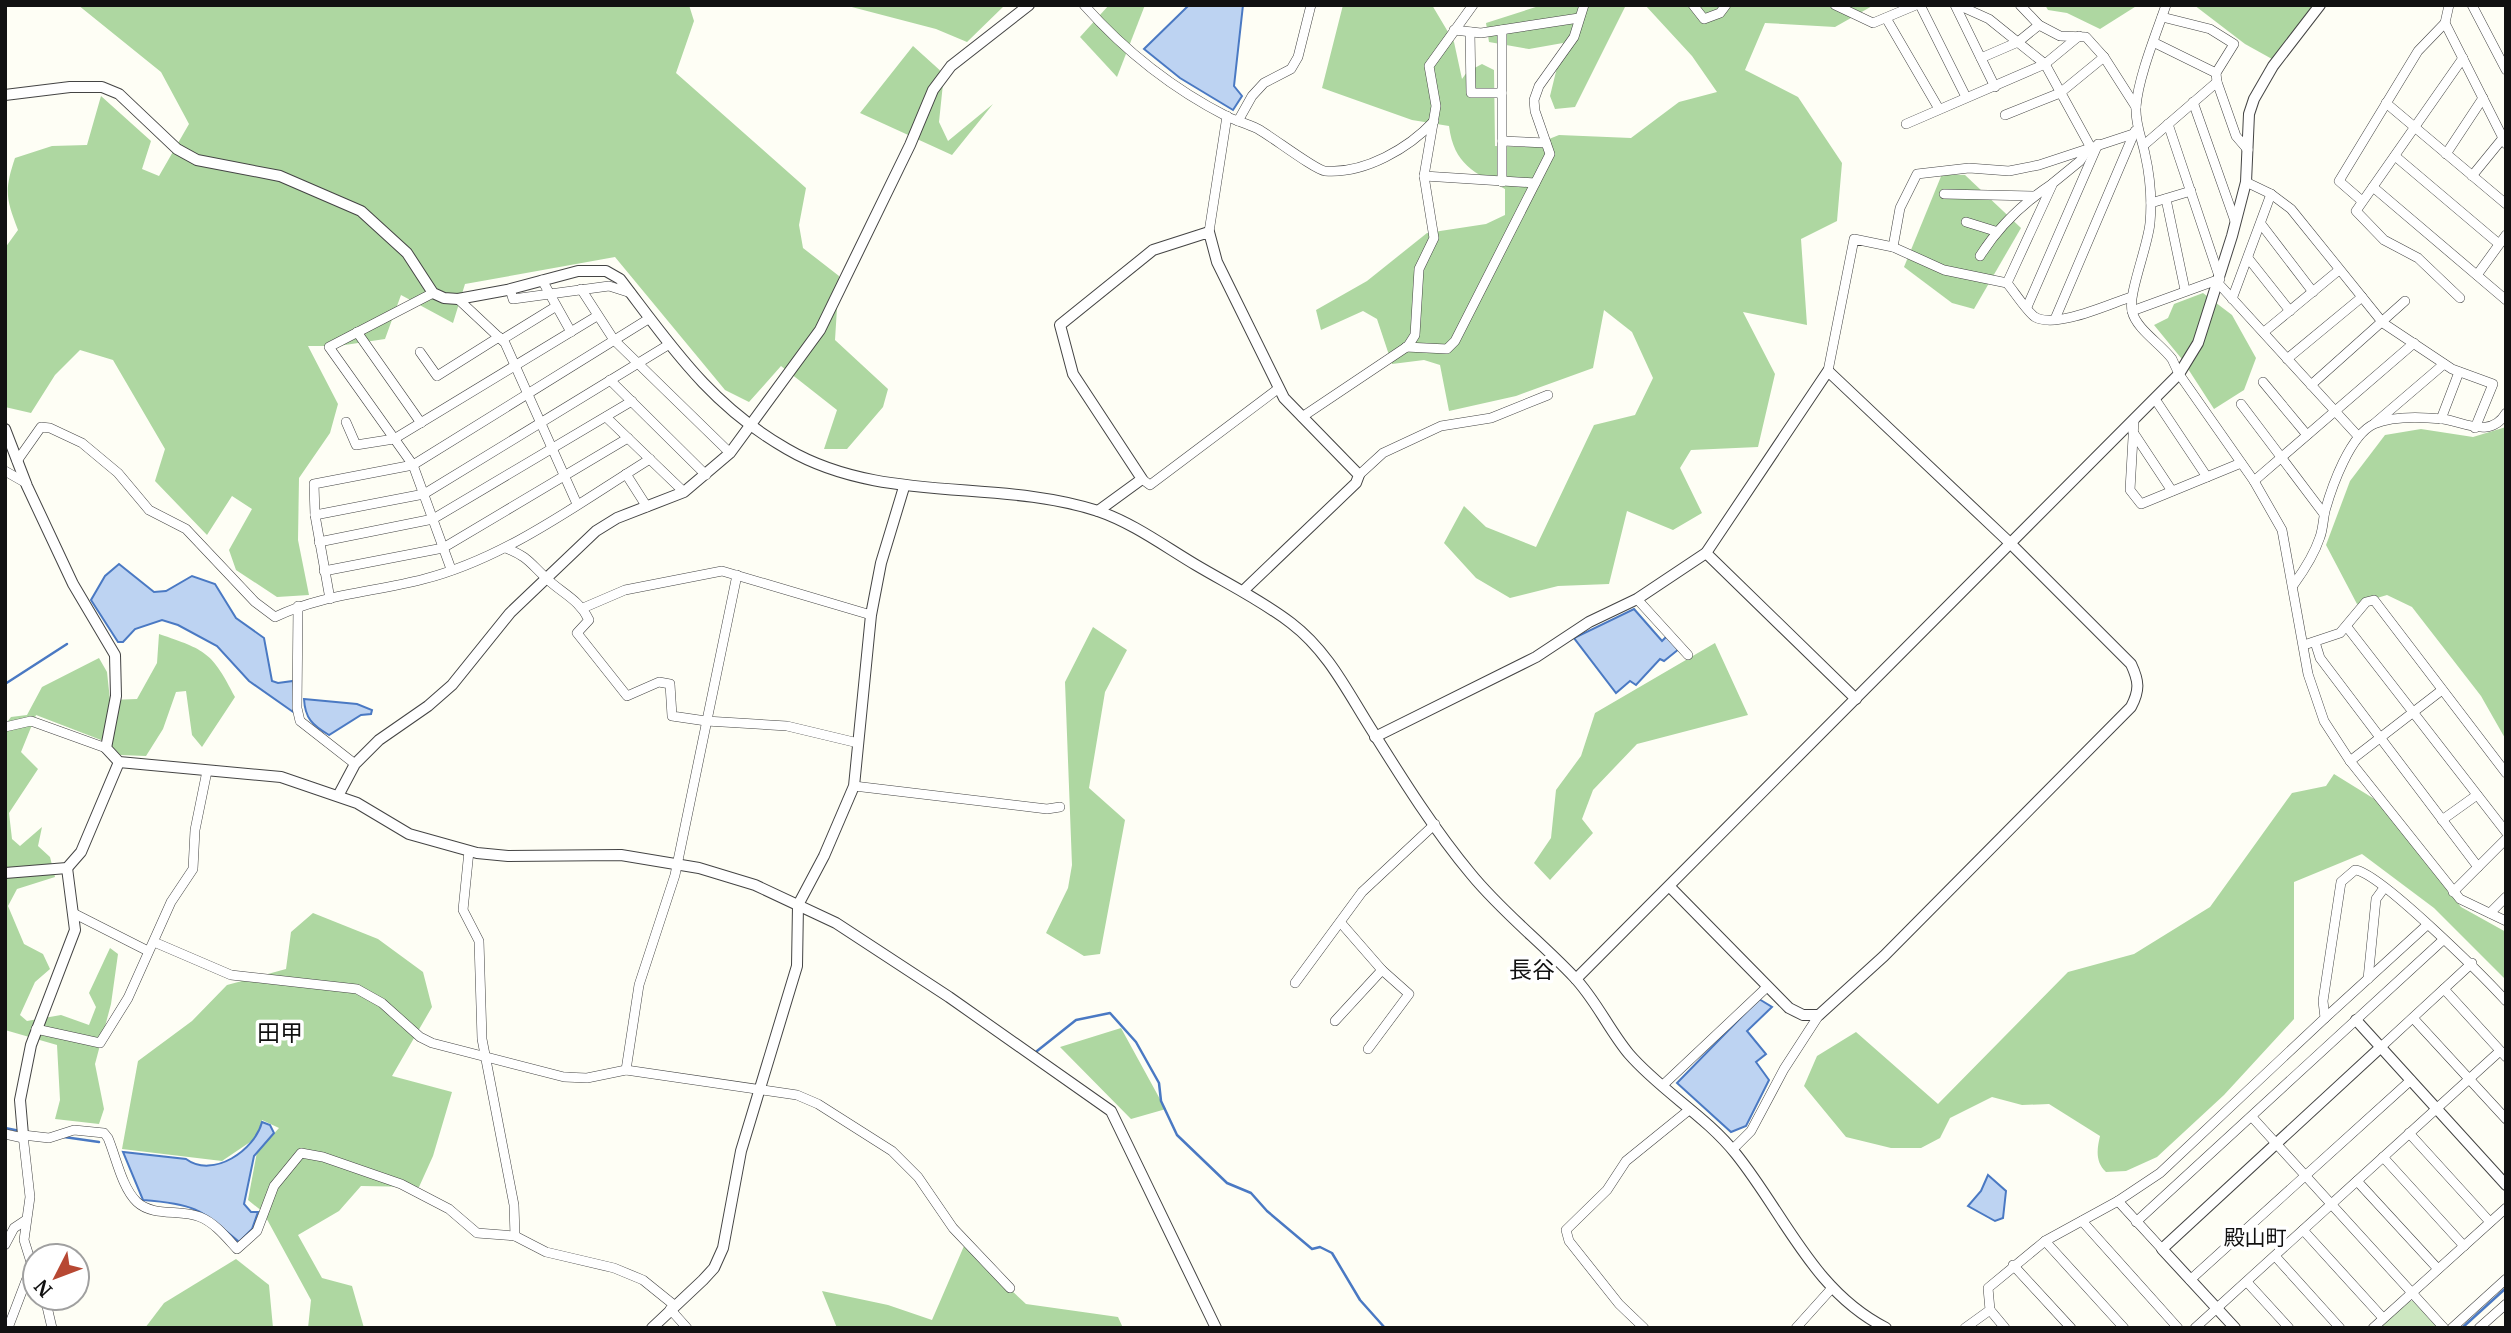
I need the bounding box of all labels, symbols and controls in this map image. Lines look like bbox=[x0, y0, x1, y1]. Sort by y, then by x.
district label: 長谷 bbox=[1509, 955, 1555, 984]
district label: 田甲 bbox=[257, 1018, 303, 1047]
district label: 殿山町 bbox=[2224, 1224, 2287, 1251]
north arrow bbox=[21, 1242, 91, 1312]
text: N bbox=[29, 1275, 57, 1302]

